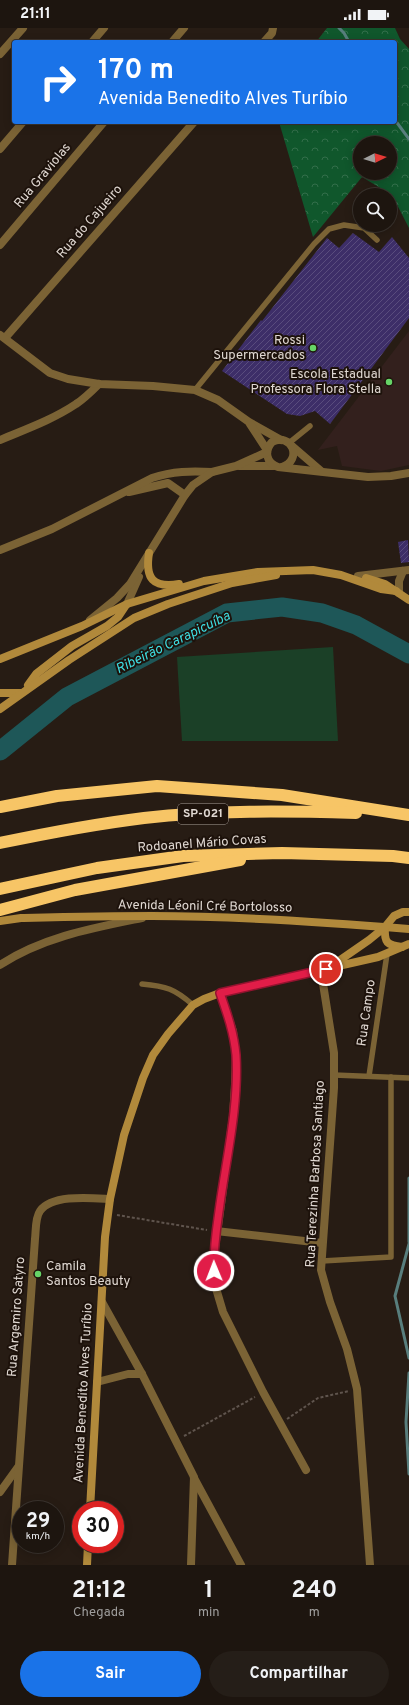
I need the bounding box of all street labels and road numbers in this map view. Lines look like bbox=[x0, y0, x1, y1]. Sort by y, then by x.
street label: Rua Graviolas bbox=[11, 140, 75, 212]
street label: Rua do Cajueiro bbox=[54, 182, 126, 262]
road number: SP-021 bbox=[178, 804, 228, 824]
street label: Rodoanel Mário Covas bbox=[137, 832, 267, 856]
street label: Avenida Léonil Cré Bortolosso bbox=[118, 897, 292, 917]
street label: Rua Campo bbox=[354, 979, 380, 1047]
street label: Rua Terezinha Barbosa Santiago bbox=[303, 1080, 329, 1268]
street label: Rua Argemiro Satyro bbox=[5, 1256, 29, 1378]
street label: Avenida Benedito Alves Turíbio bbox=[71, 1302, 97, 1484]

